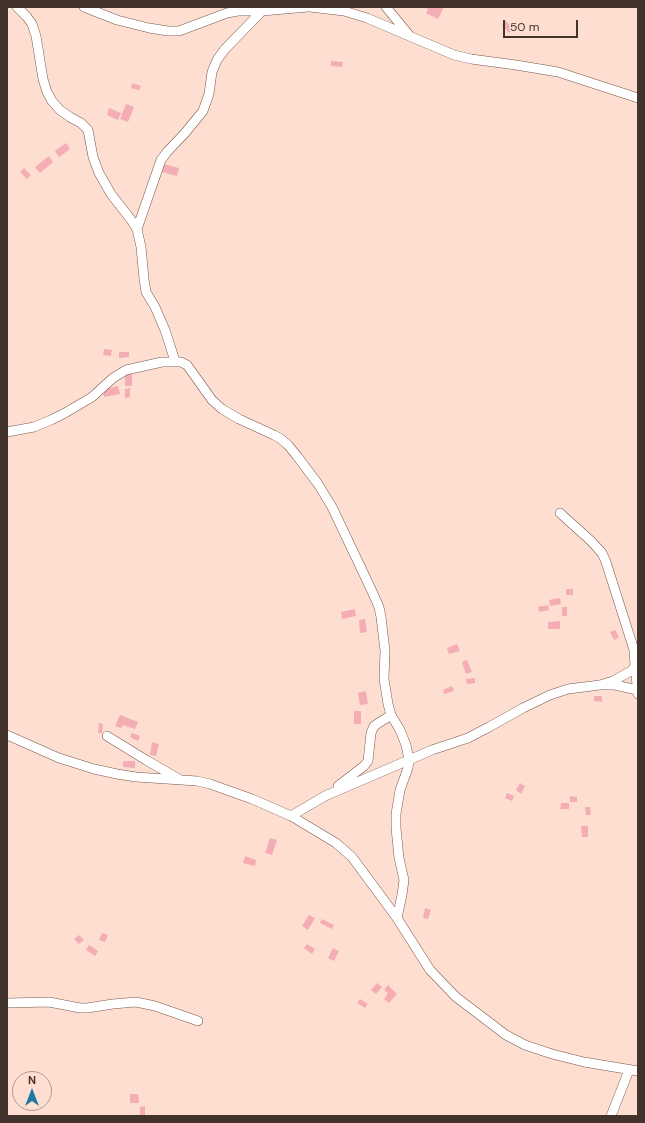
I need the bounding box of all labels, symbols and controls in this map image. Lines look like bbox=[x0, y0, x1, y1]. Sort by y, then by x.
scale bar bbox=[505, 12, 580, 38]
text: 50 m bbox=[510, 19, 539, 35]
north arrow bbox=[12, 1071, 52, 1111]
text: N bbox=[28, 1073, 36, 1087]

